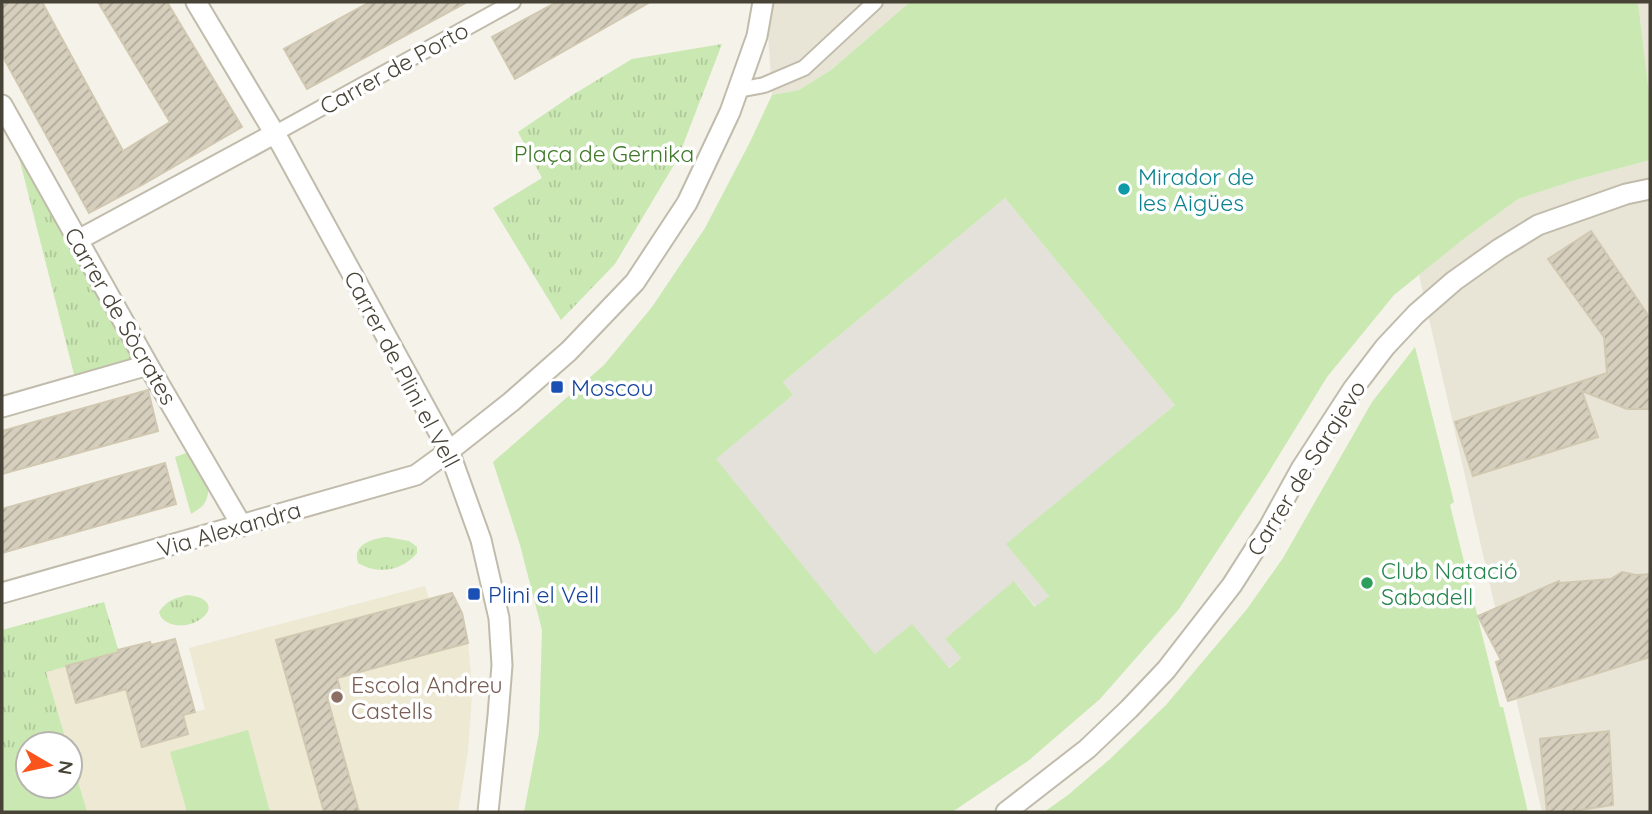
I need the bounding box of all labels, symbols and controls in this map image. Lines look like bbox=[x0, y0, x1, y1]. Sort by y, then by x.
street label: Carrer de Porto bbox=[315, 15, 473, 121]
park label: Plaça de Gernika bbox=[514, 139, 694, 168]
place label: Mirador de les Aigües bbox=[1138, 162, 1254, 217]
marker: Mirador de les Aigües bbox=[1116, 181, 1132, 197]
street label: Carrer de Sòcrates bbox=[58, 222, 184, 410]
street label: Carrer de Plini el Vell bbox=[338, 266, 466, 472]
place label: Moscou bbox=[571, 373, 654, 402]
street label: Carrer de Sarajevo bbox=[1240, 375, 1372, 561]
marker: Moscou bbox=[549, 379, 565, 395]
street label: Via Alexandra bbox=[154, 495, 304, 563]
place label: Club Natació Sabadell bbox=[1381, 556, 1518, 611]
marker: Club Natació Sabadell bbox=[1359, 575, 1375, 591]
place label: Plini el Vell bbox=[488, 580, 599, 609]
marker: Plini el Vell bbox=[466, 586, 482, 602]
place label: Escola Andreu Castells bbox=[351, 670, 503, 725]
marker: Escola Andreu Castells bbox=[329, 689, 345, 705]
north arrow bbox=[14, 730, 84, 800]
text: N bbox=[53, 759, 79, 776]

